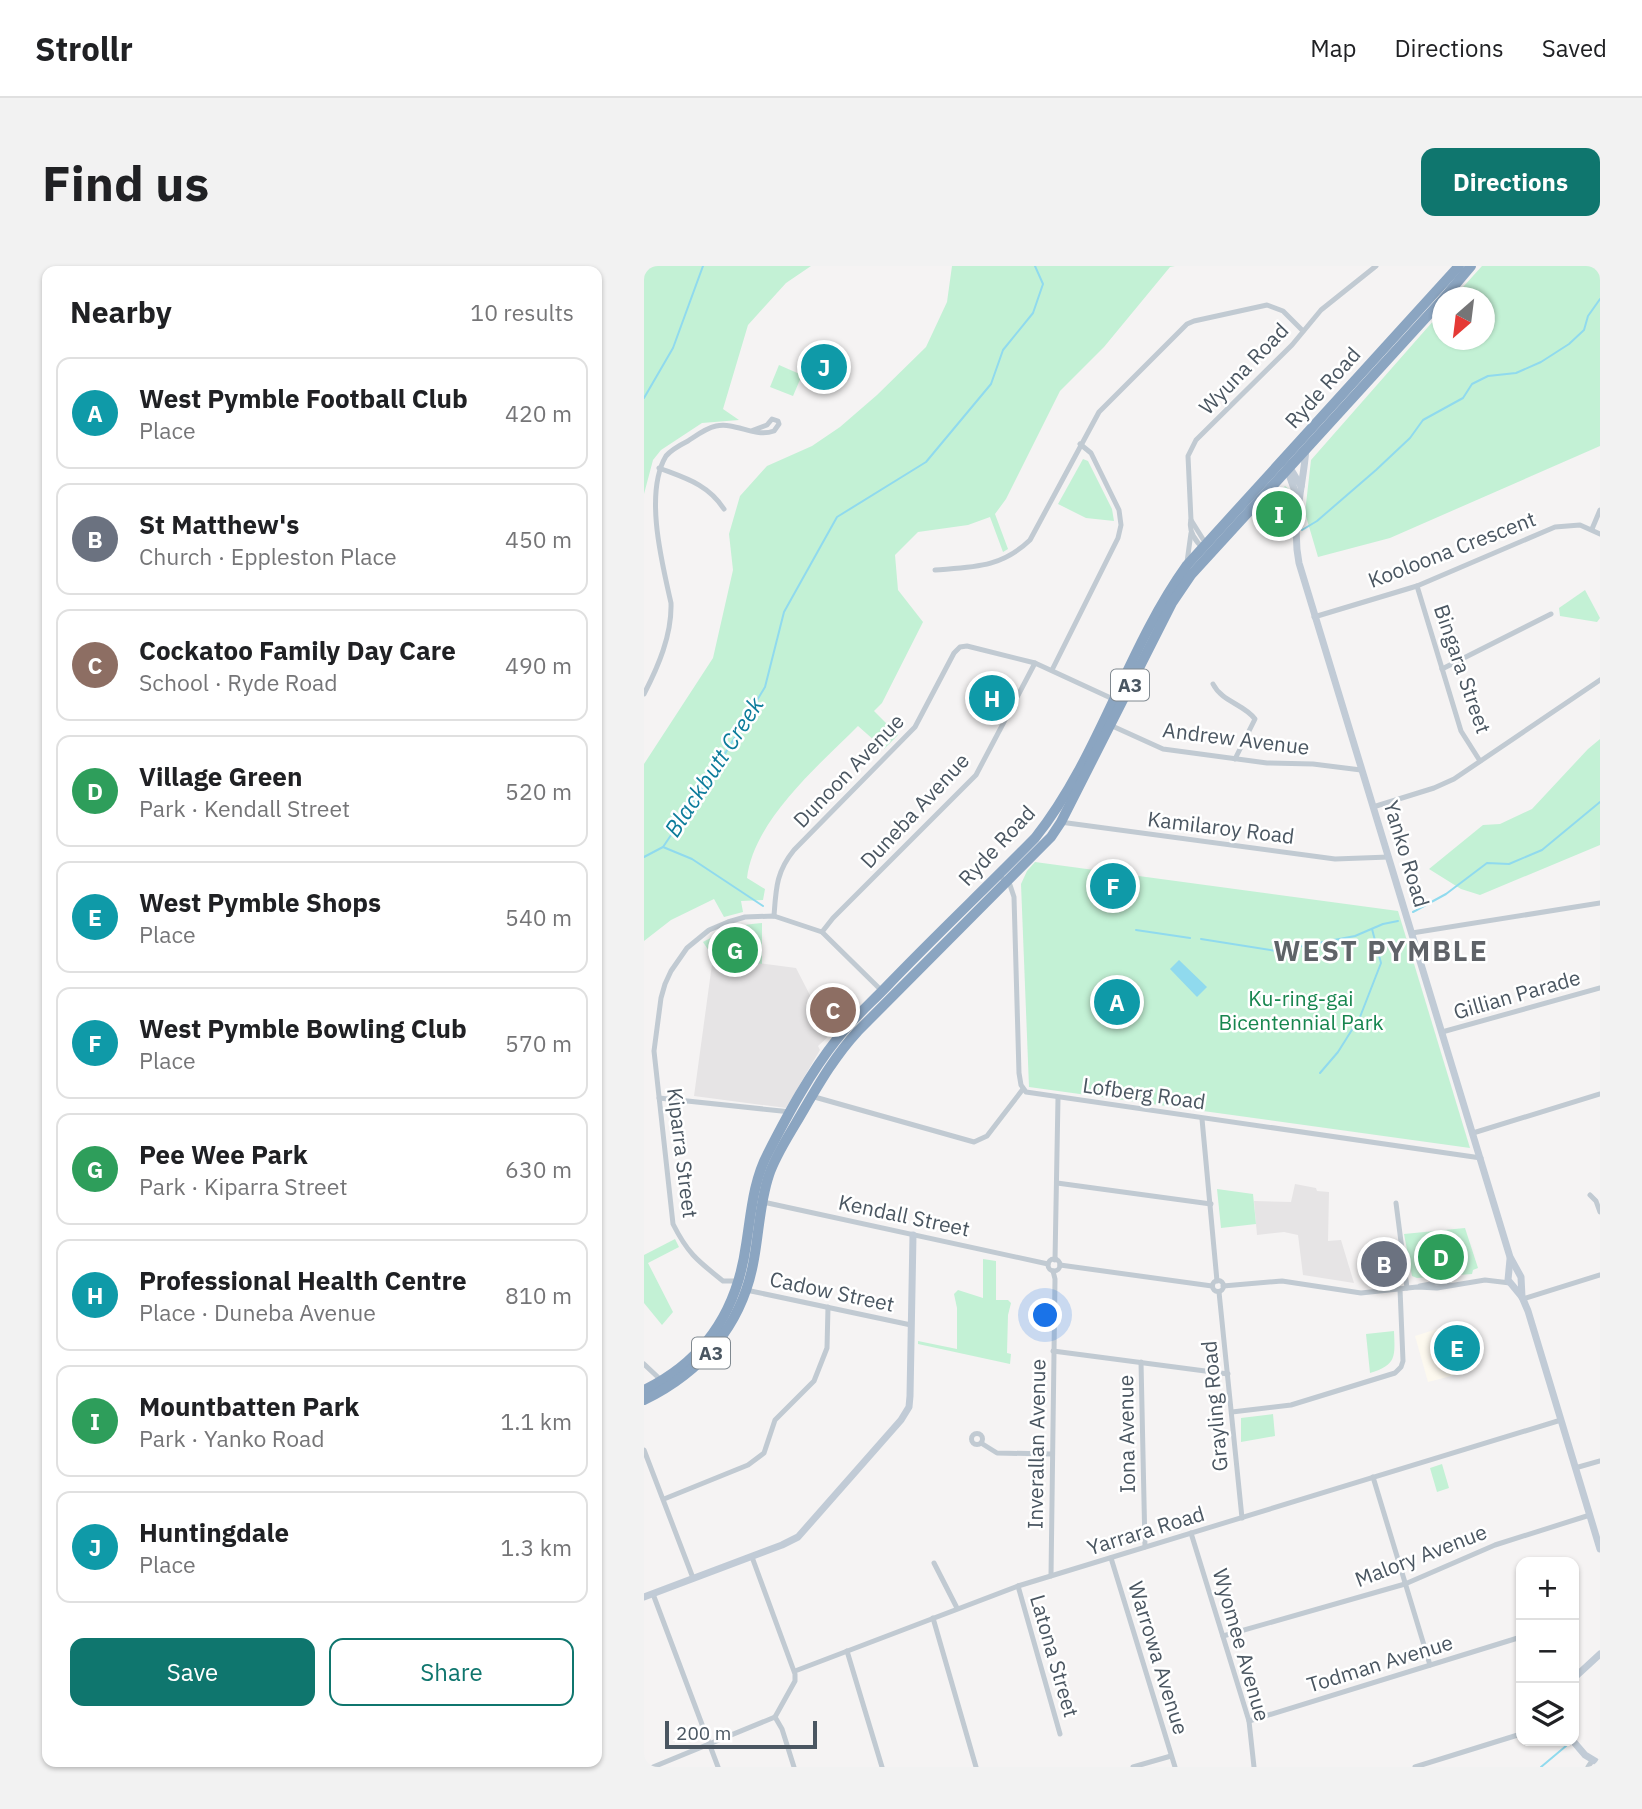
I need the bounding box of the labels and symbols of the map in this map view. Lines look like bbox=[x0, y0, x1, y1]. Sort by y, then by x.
north arrow bbox=[1432, 287, 1495, 350]
street label: Wyuna Road bbox=[1192, 316, 1294, 420]
pin: J bbox=[801, 341, 847, 393]
street label: Ryde Road bbox=[1278, 341, 1366, 434]
pin: I bbox=[1256, 488, 1302, 540]
street label: Kooloona Crescent bbox=[1364, 504, 1539, 594]
street label: Bingara Street bbox=[1428, 601, 1498, 737]
road number: A3 bbox=[1111, 670, 1149, 700]
pin: H bbox=[969, 672, 1015, 724]
water label: Blackbutt Creek bbox=[657, 690, 770, 842]
street label: Dunoon Avenue bbox=[787, 707, 910, 833]
street label: Andrew Avenue bbox=[1161, 715, 1311, 761]
street label: Duneba Avenue bbox=[854, 747, 975, 874]
street label: Yanko Road bbox=[1377, 797, 1436, 911]
street label: Ryde Road bbox=[952, 799, 1041, 892]
street label: Kamilaroy Road bbox=[1146, 804, 1296, 850]
pin: F bbox=[1090, 860, 1136, 912]
pin: G bbox=[712, 924, 758, 976]
district label: WEST PYMBLE bbox=[1273, 932, 1489, 969]
street label: Gillian Parade bbox=[1450, 963, 1583, 1026]
pin: A bbox=[1094, 976, 1140, 1028]
pin: C bbox=[810, 984, 856, 1036]
park label: Ku-ring-gai Bicentennial Park bbox=[1218, 984, 1384, 1036]
street label: Lofberg Road bbox=[1081, 1071, 1207, 1116]
street label: Kiparra Street bbox=[661, 1086, 705, 1220]
street label: Kendall Street bbox=[836, 1187, 972, 1243]
pin: D bbox=[1418, 1231, 1464, 1283]
pin: B bbox=[1361, 1238, 1407, 1290]
street label: Cadow Street bbox=[767, 1264, 897, 1318]
your location bbox=[1028, 1298, 1062, 1332]
pin: E bbox=[1434, 1322, 1480, 1374]
road number: A3 bbox=[692, 1338, 730, 1368]
street label: Grayling Road bbox=[1194, 1340, 1234, 1473]
street label: Inverallan Avenue bbox=[1021, 1359, 1051, 1529]
street label: Iona Avenue bbox=[1111, 1375, 1141, 1493]
street label: Yarrara Road bbox=[1084, 1499, 1208, 1561]
street label: Malory Avenue bbox=[1351, 1517, 1491, 1593]
street label: Wyomee Avenue bbox=[1207, 1565, 1277, 1724]
street label: Warrowa Avenue bbox=[1122, 1578, 1196, 1738]
street label: Latona Street bbox=[1024, 1591, 1086, 1720]
street label: Todman Avenue bbox=[1303, 1628, 1456, 1699]
scale bar bbox=[665, 1718, 817, 1750]

